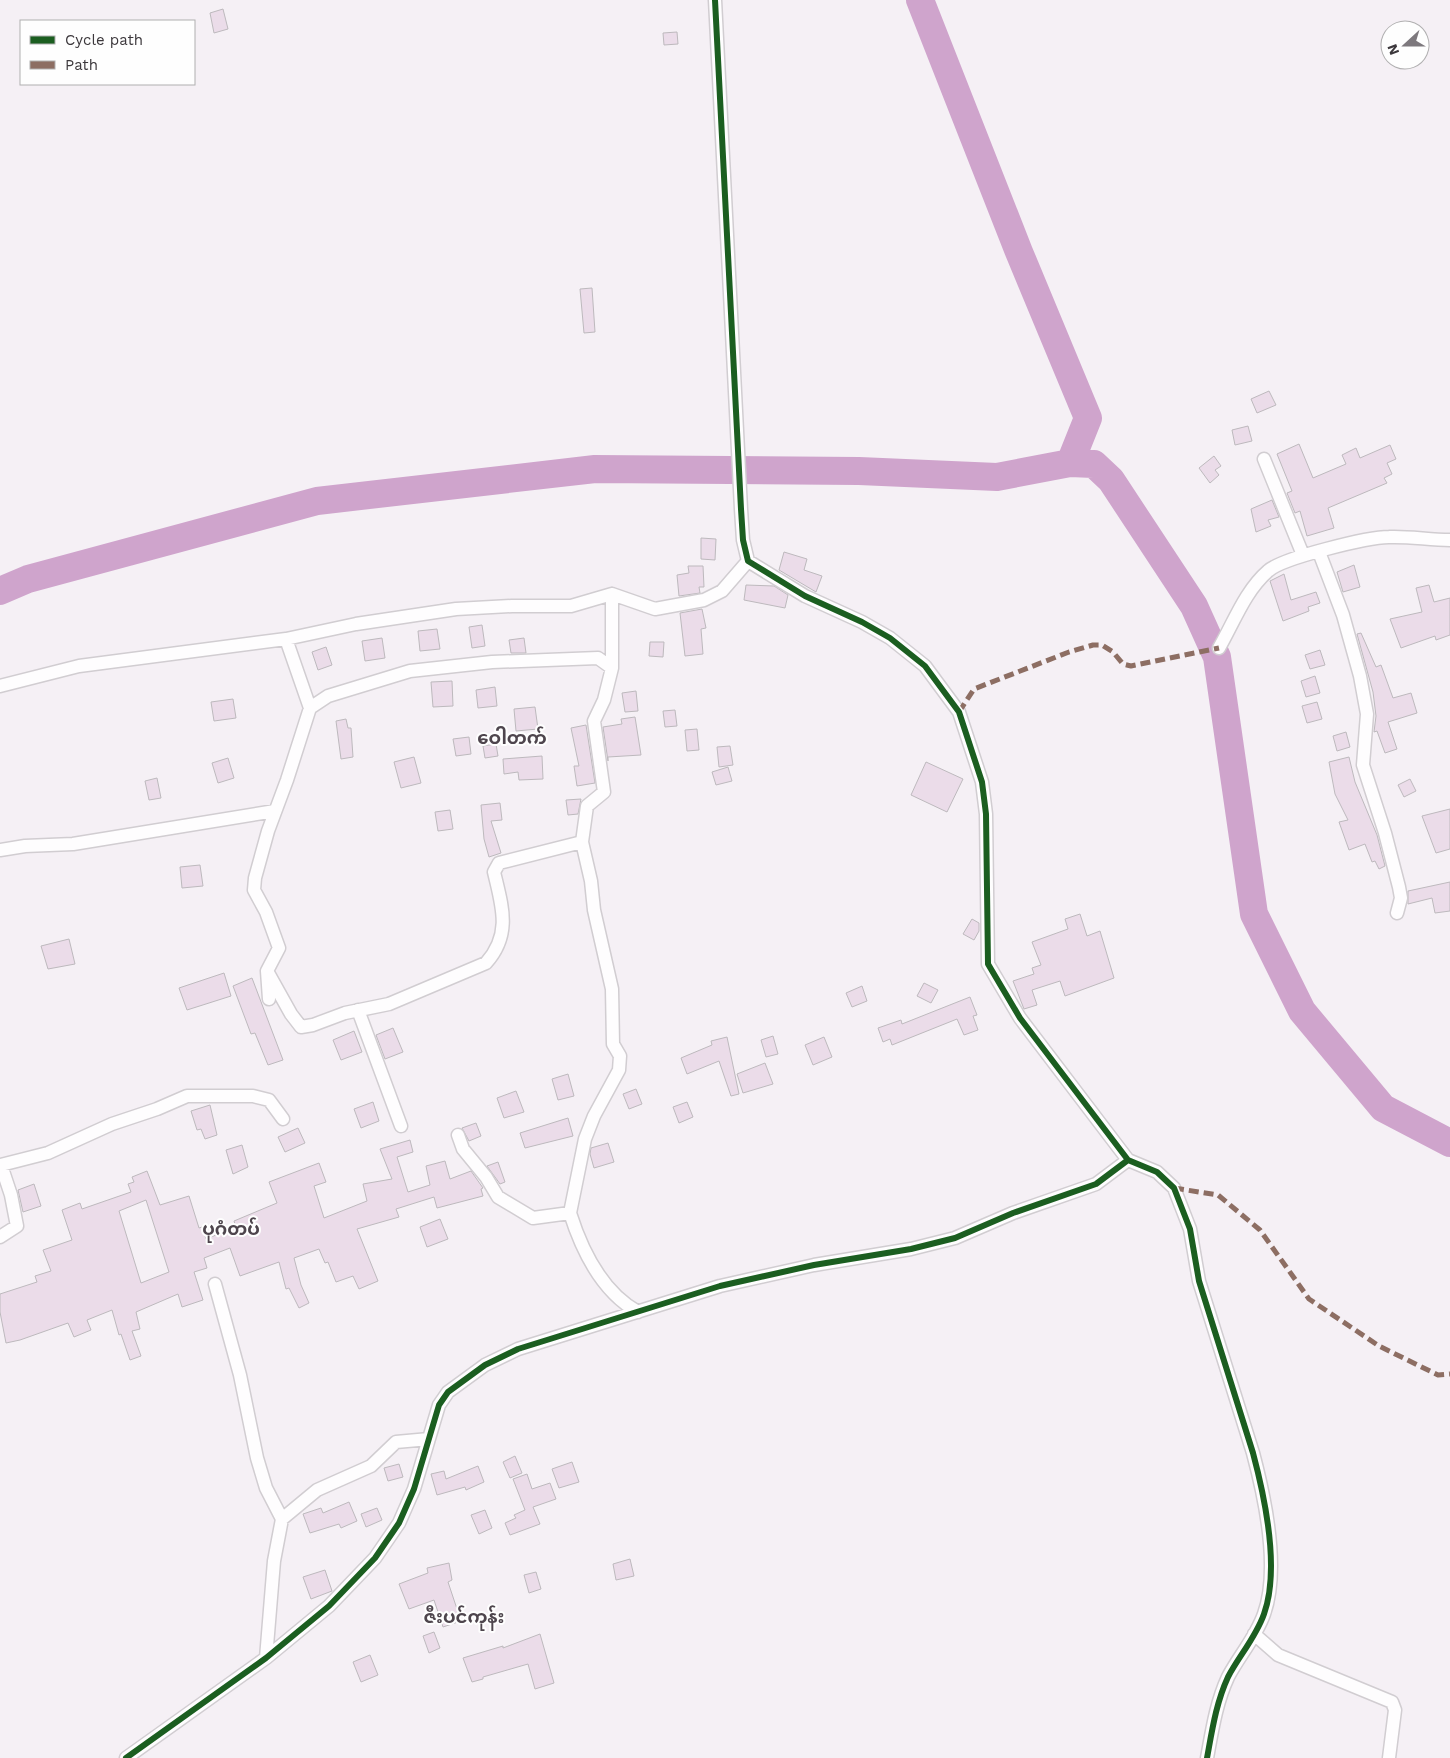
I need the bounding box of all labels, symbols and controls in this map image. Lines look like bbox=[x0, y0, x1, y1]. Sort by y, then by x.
legend bbox=[20, 20, 195, 85]
north arrow bbox=[1380, 20, 1430, 70]
text: Cycle path bbox=[65, 31, 143, 49]
text: N bbox=[1384, 42, 1402, 57]
text: Path bbox=[65, 56, 98, 74]
district label: ဝေါတက် bbox=[477, 726, 547, 748]
district label: ပုဂံတပ် bbox=[202, 1217, 260, 1243]
district label: ဇီးပင်ကုန်း bbox=[424, 1605, 504, 1631]

